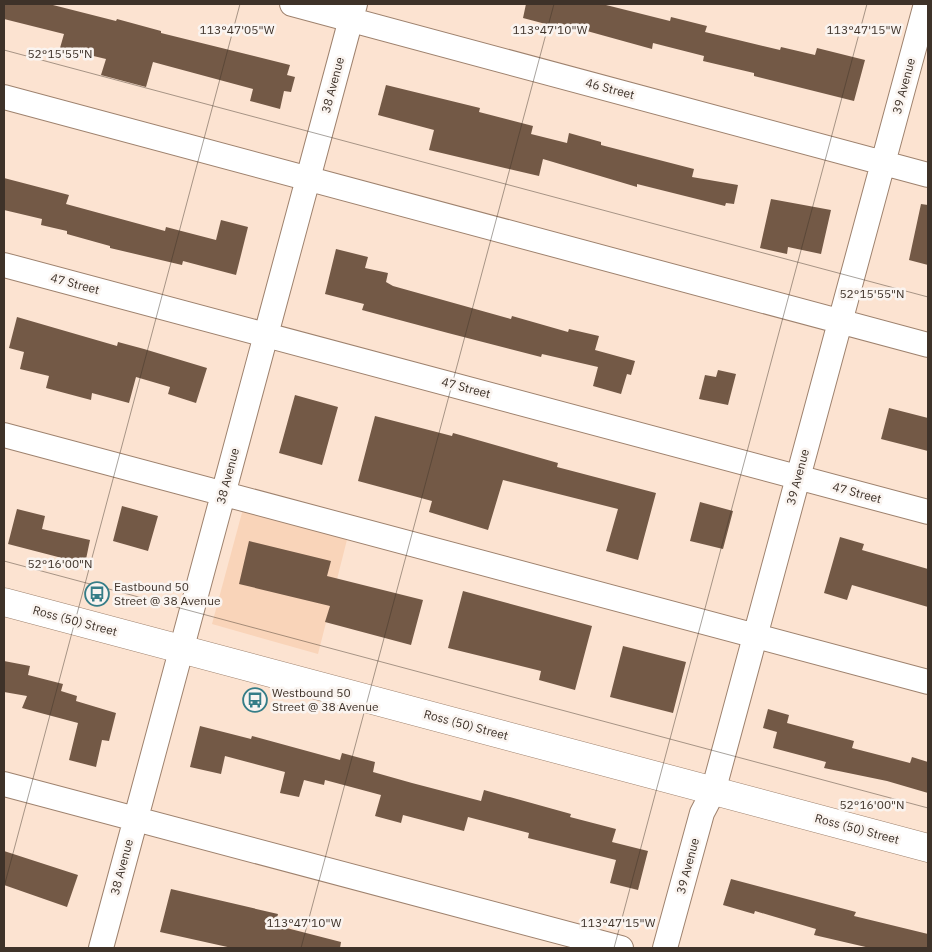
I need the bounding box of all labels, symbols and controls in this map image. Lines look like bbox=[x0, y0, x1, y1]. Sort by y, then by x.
text: 113°47'05"W bbox=[200, 22, 275, 37]
text: 113°47'10"W bbox=[513, 22, 588, 37]
text: 113°47'15"W bbox=[827, 22, 902, 37]
text: 52°15'55"N bbox=[27, 46, 93, 61]
street label: 38 Avenue bbox=[318, 55, 347, 114]
street label: 39 Avenue bbox=[889, 56, 918, 115]
street label: 46 Street bbox=[584, 75, 636, 102]
street label: 47 Street bbox=[49, 270, 101, 297]
text: 52°15'55"N bbox=[839, 286, 905, 301]
street label: 47 Street bbox=[440, 374, 492, 401]
street label: 38 Avenue bbox=[213, 446, 242, 505]
street label: 39 Avenue bbox=[783, 447, 812, 506]
street label: 47 Street bbox=[831, 479, 883, 506]
text: 52°16'00"N bbox=[27, 556, 93, 571]
place label: Eastbound 50 Street @ 38 Avenue bbox=[114, 579, 221, 608]
bus stop icon: Eastbound 50 Street @ 38 Avenue bbox=[84, 581, 110, 607]
street label: Ross (50) Street bbox=[31, 602, 119, 639]
place label: Westbound 50 Street @ 38 Avenue bbox=[272, 685, 379, 714]
bus stop icon: Westbound 50 Street @ 38 Avenue bbox=[242, 687, 268, 713]
street label: Ross (50) Street bbox=[422, 706, 510, 743]
text: 52°16'00"N bbox=[839, 797, 905, 812]
street label: Ross (50) Street bbox=[813, 810, 901, 847]
street label: 39 Avenue bbox=[673, 836, 702, 895]
street label: 38 Avenue bbox=[107, 837, 136, 896]
text: 113°47'10"W bbox=[267, 915, 342, 930]
text: 113°47'15"W bbox=[581, 915, 656, 930]

